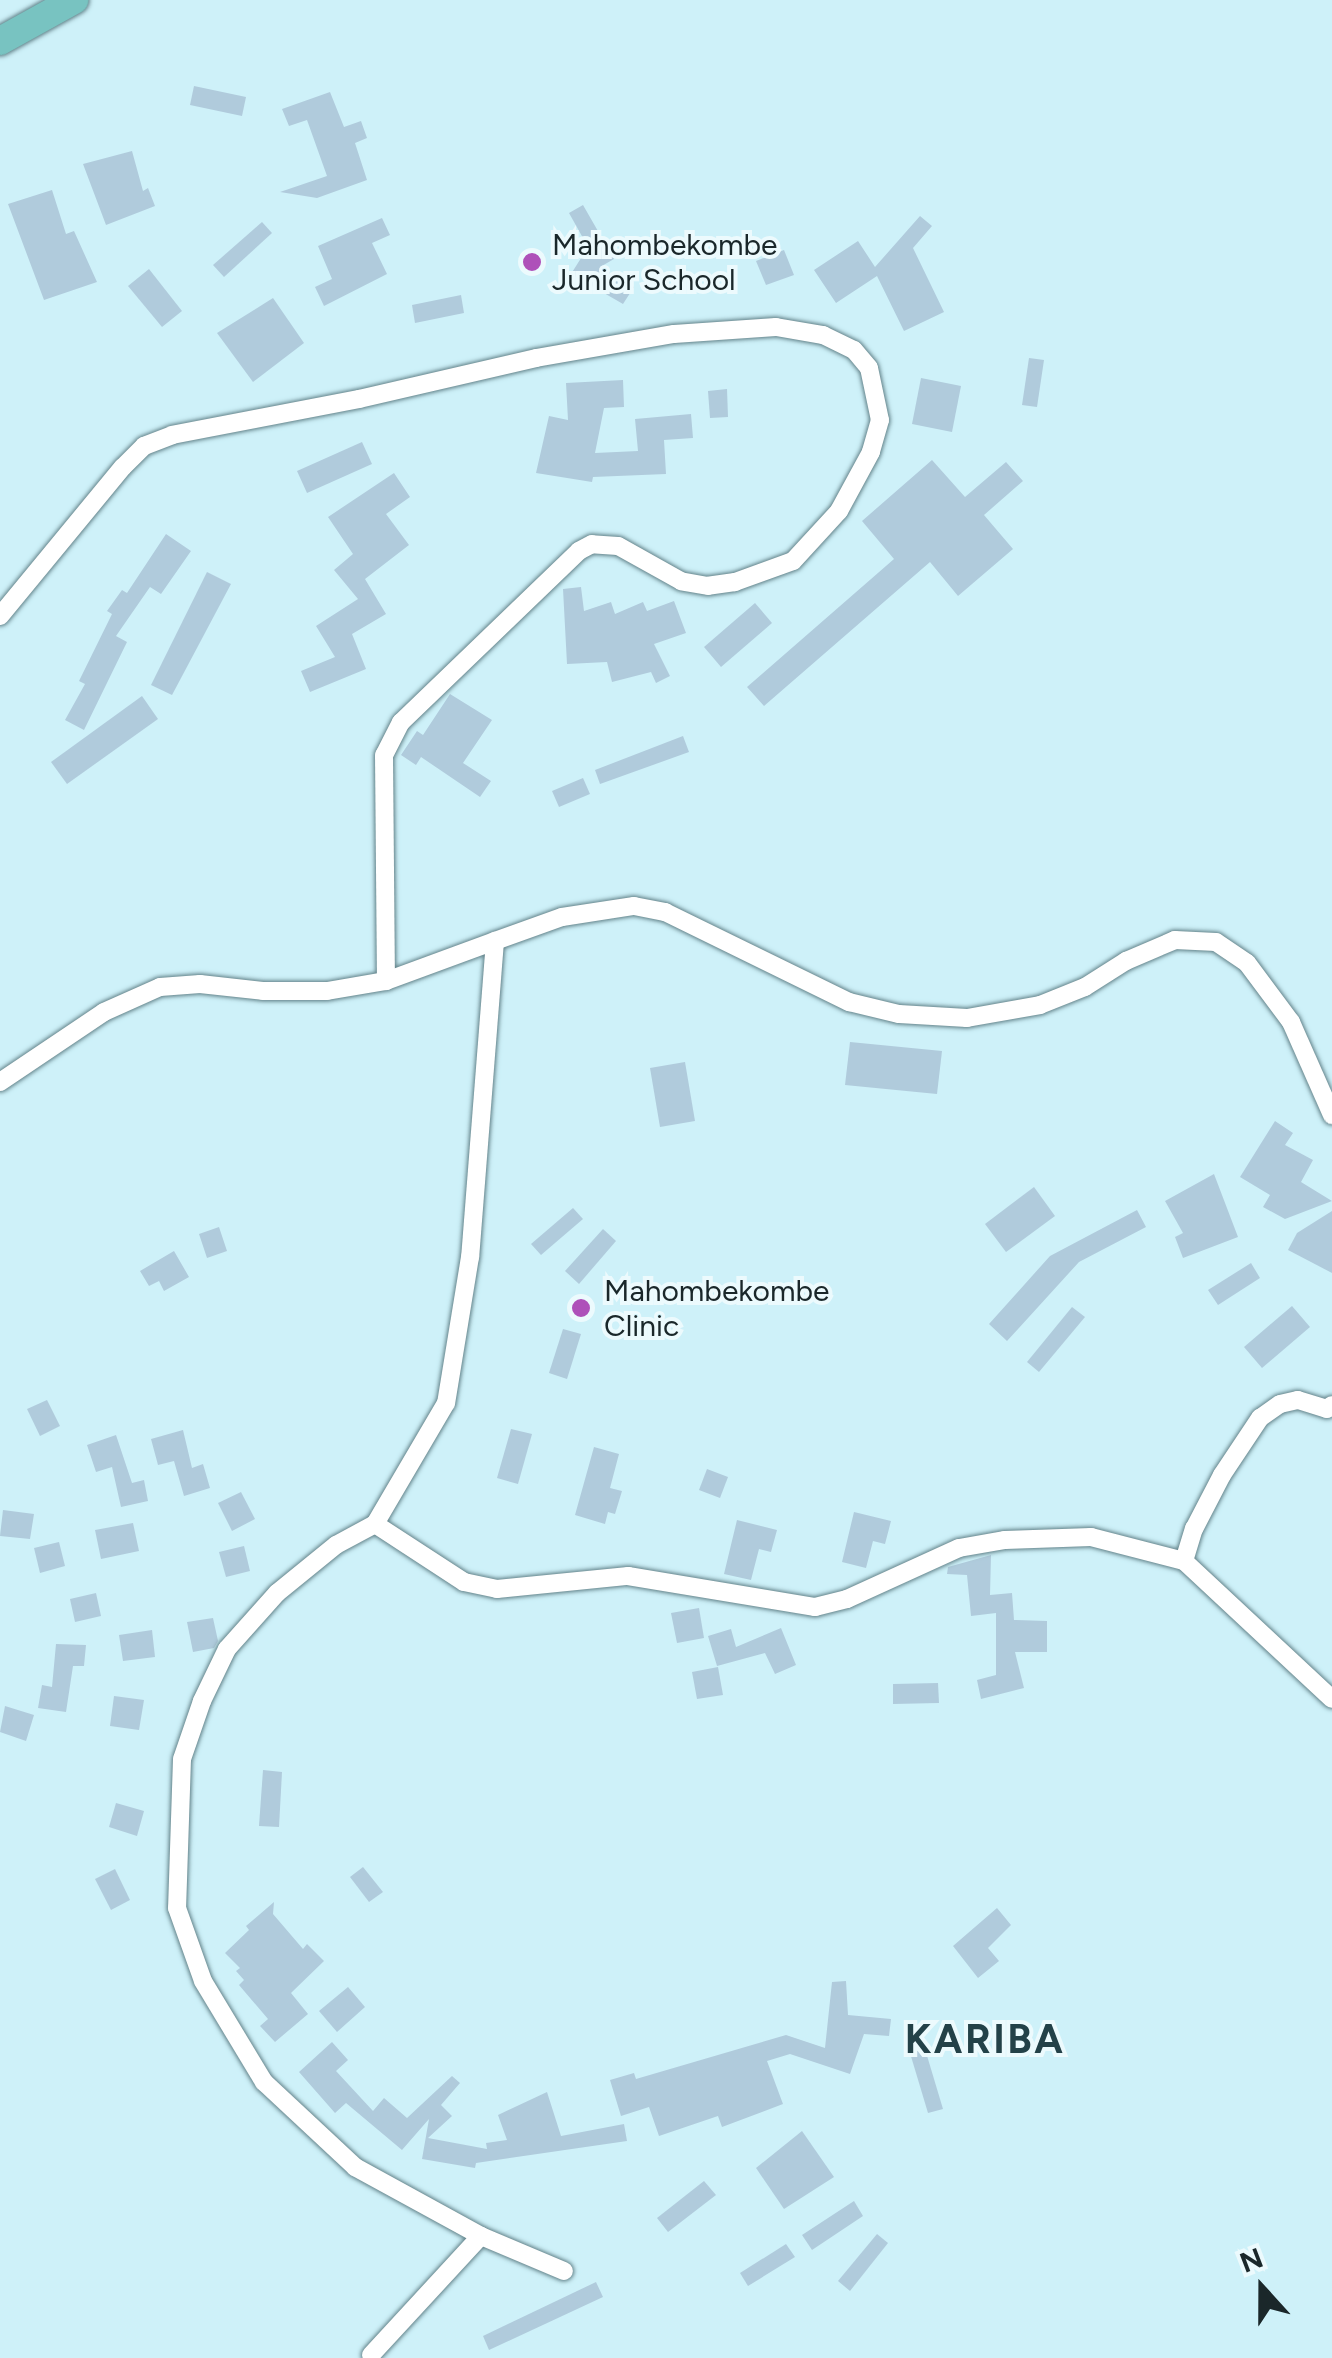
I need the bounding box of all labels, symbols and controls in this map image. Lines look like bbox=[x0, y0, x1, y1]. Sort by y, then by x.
place label: Mahombekombe Junior School bbox=[552, 227, 777, 298]
marker: Mahombekombe Junior School bbox=[521, 251, 543, 273]
place label: Mahombekombe Clinic bbox=[604, 1273, 829, 1344]
marker: Mahombekombe Clinic bbox=[568, 1295, 594, 1321]
district label: KARIBA bbox=[905, 2015, 1065, 2063]
north arrow bbox=[1212, 2238, 1312, 2338]
text: N bbox=[1235, 2240, 1267, 2280]

